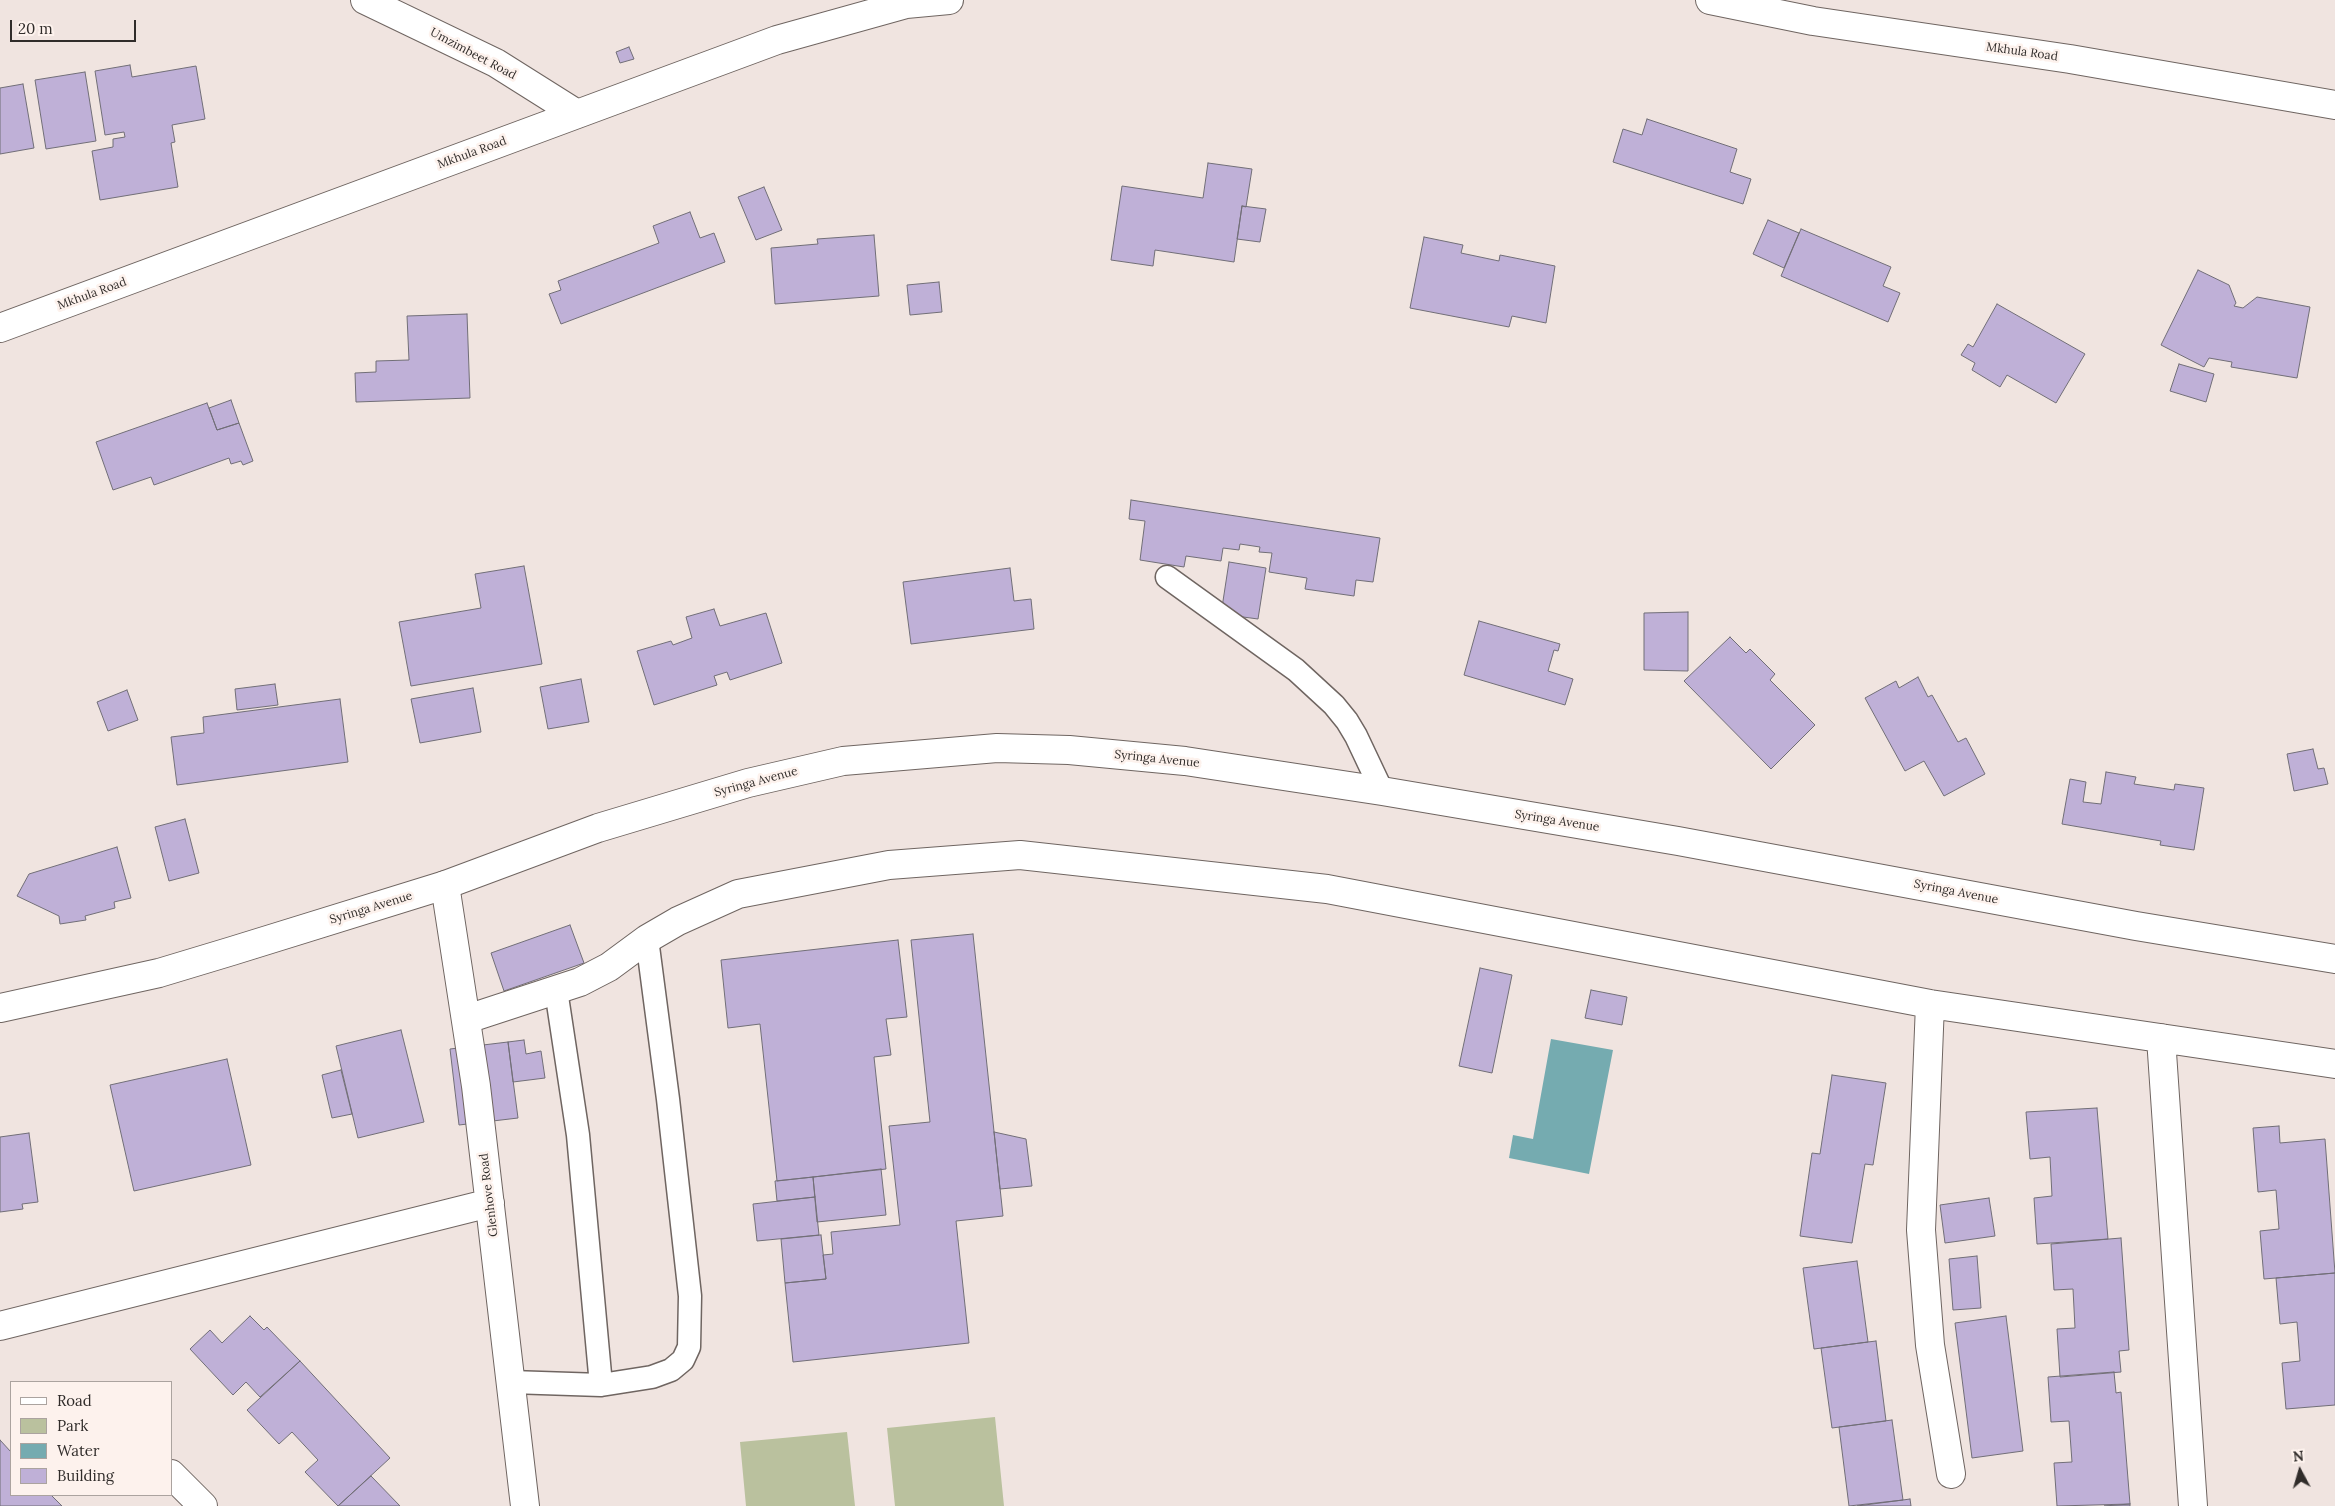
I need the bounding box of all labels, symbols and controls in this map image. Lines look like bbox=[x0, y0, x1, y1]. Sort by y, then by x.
scale bar bbox=[12, 10, 139, 42]
text: 20 m bbox=[18, 19, 53, 38]
street label: Umzimbeet Road bbox=[427, 25, 519, 83]
street label: Mkhula Road bbox=[1985, 40, 2059, 64]
street label: Mkhula Road bbox=[436, 134, 508, 172]
street label: Mkhula Road bbox=[56, 275, 128, 313]
street label: Syringa Avenue bbox=[1114, 747, 1200, 771]
street label: Syringa Avenue bbox=[713, 764, 799, 800]
street label: Syringa Avenue bbox=[1514, 807, 1600, 835]
street label: Syringa Avenue bbox=[1913, 877, 1999, 907]
street label: Syringa Avenue bbox=[328, 889, 414, 927]
street label: Glenhove Road bbox=[477, 1153, 501, 1237]
legend bbox=[10, 1381, 172, 1496]
text: Road bbox=[57, 1391, 92, 1410]
text: Park bbox=[57, 1416, 88, 1435]
text: Water bbox=[57, 1441, 99, 1460]
north arrow bbox=[2275, 1446, 2325, 1496]
text: N bbox=[2292, 1447, 2305, 1466]
text: Building bbox=[57, 1466, 114, 1485]

